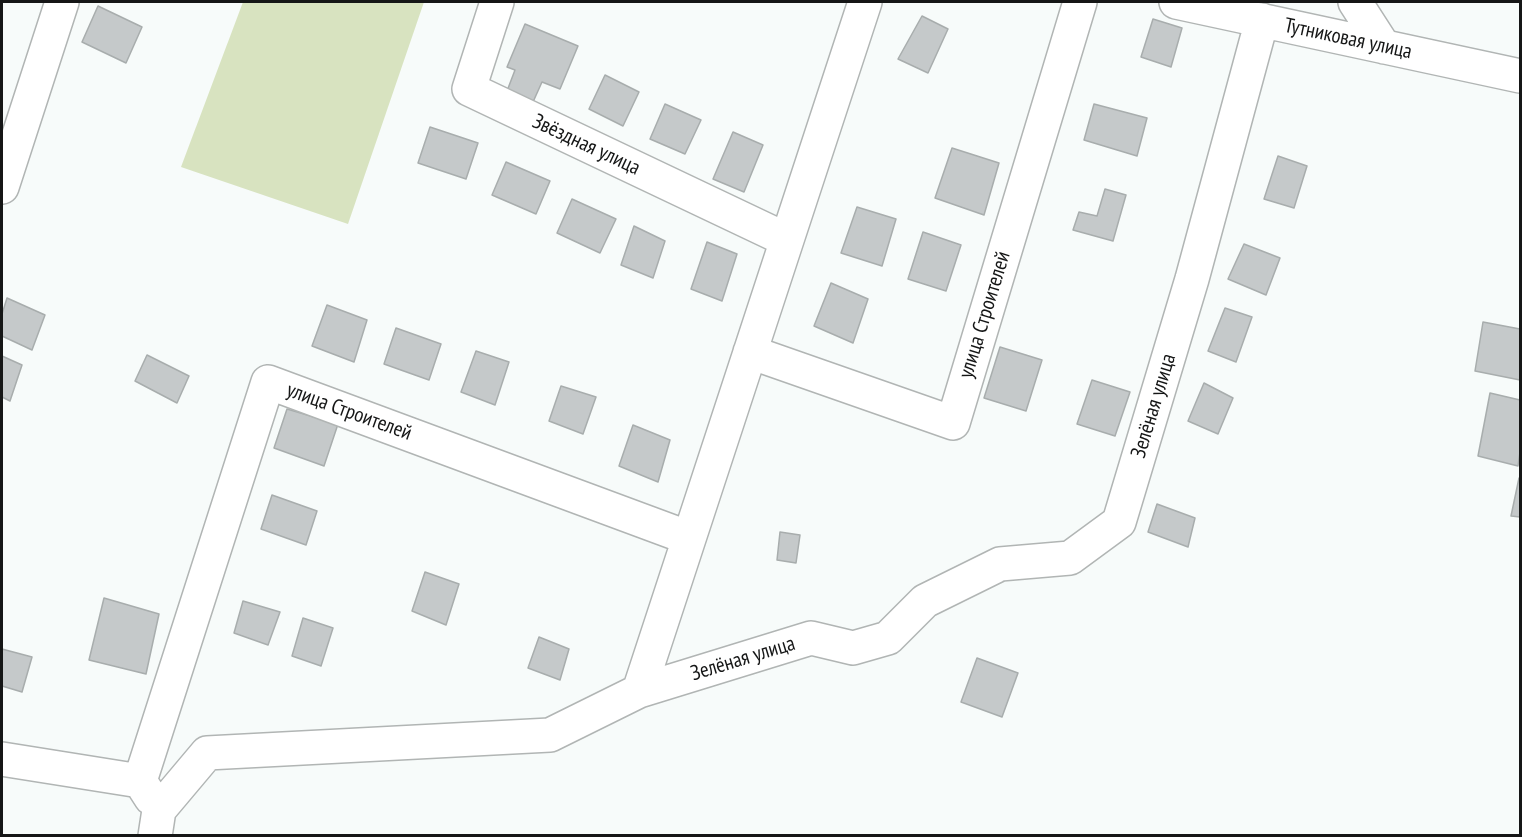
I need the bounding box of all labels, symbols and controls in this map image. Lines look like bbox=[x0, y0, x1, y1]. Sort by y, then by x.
street label: Тутниковая улица bbox=[1282, 13, 1414, 65]
street label: Звёздная улица bbox=[528, 109, 644, 181]
street label: улица Строителей bbox=[954, 248, 1016, 382]
street label: Зелёная улица bbox=[1126, 351, 1182, 461]
street label: улица Строителей bbox=[283, 378, 415, 446]
street label: Зелёная улица bbox=[688, 631, 798, 687]

